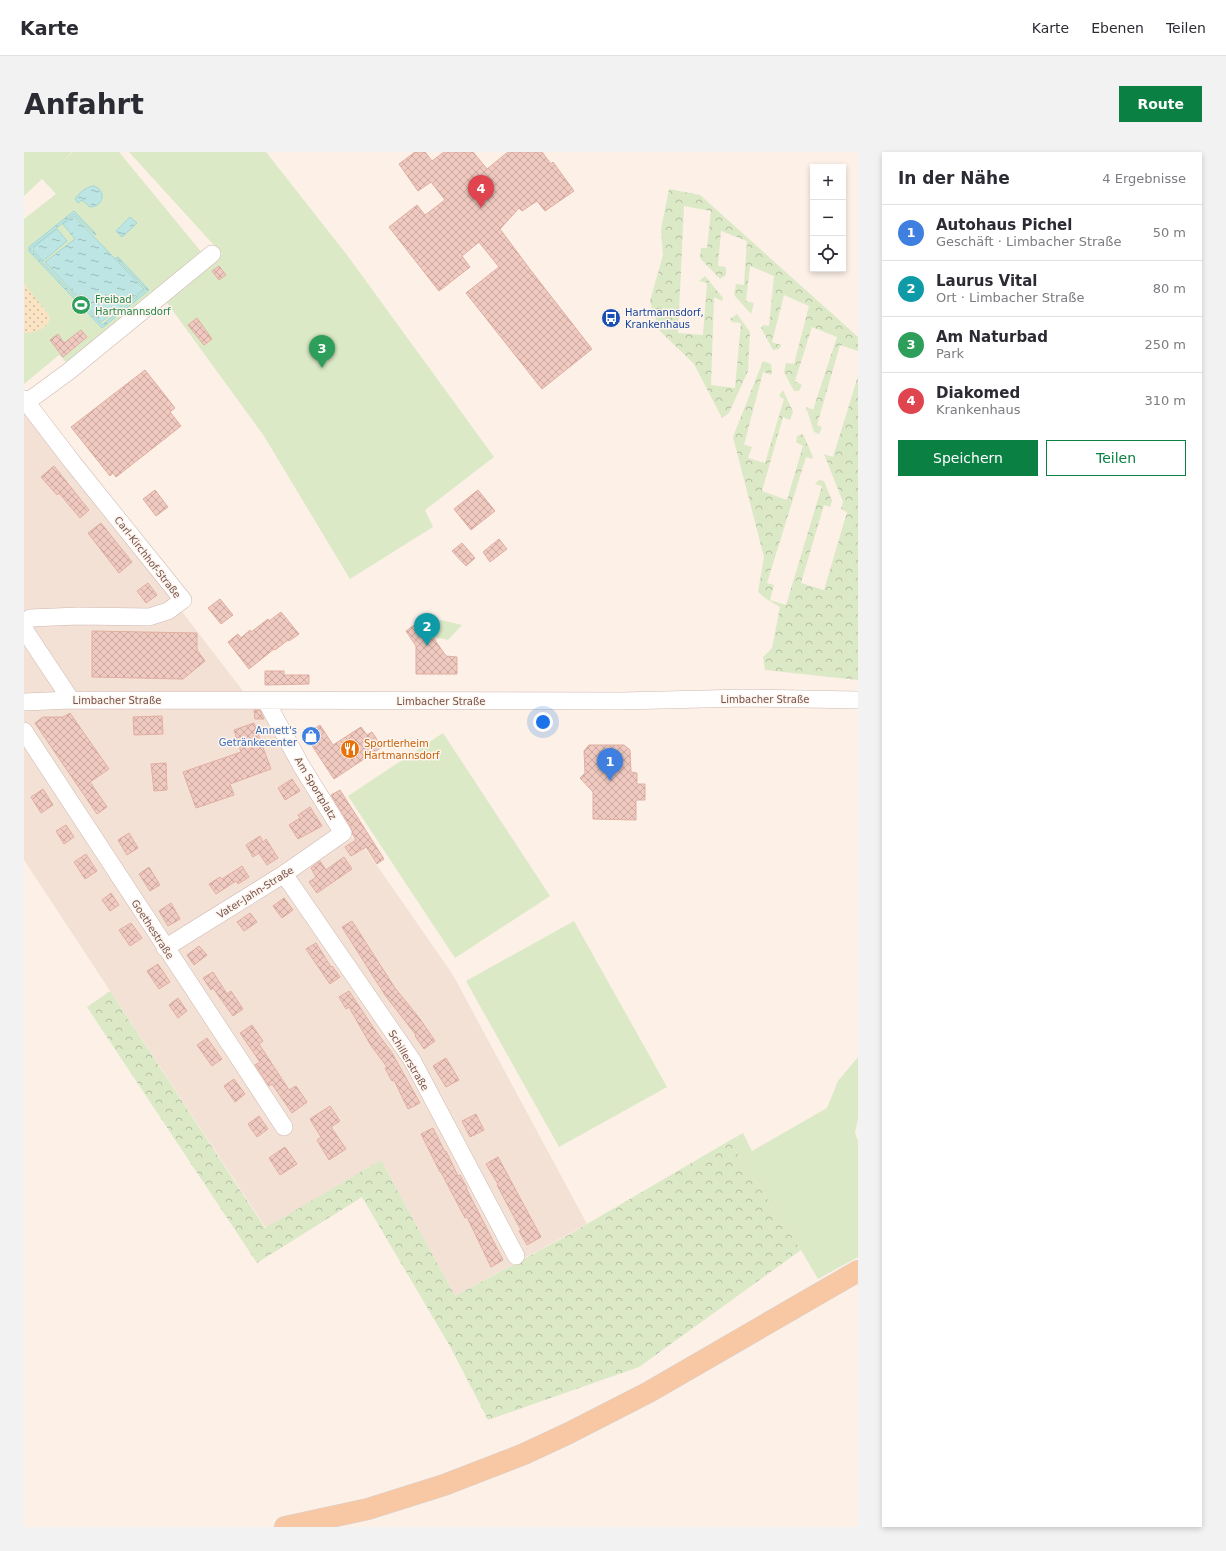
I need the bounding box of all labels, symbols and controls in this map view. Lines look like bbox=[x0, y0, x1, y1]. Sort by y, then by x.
text: Karte bbox=[20, 17, 79, 39]
text: Karte bbox=[1032, 20, 1069, 36]
text: Ebenen bbox=[1091, 20, 1144, 36]
text: Teilen bbox=[1166, 20, 1206, 36]
button: Route bbox=[1119, 86, 1202, 122]
text: Anfahrt bbox=[24, 88, 144, 121]
map controls bbox=[810, 164, 846, 272]
button: + bbox=[810, 164, 846, 200]
text: In der Nähe bbox=[898, 168, 1010, 188]
text: 4 Ergebnisse bbox=[1102, 171, 1186, 186]
pin: 4 bbox=[468, 175, 494, 208]
button: − bbox=[810, 200, 846, 236]
text: Autohaus Pichel bbox=[936, 216, 1072, 234]
text: 1 bbox=[906, 225, 916, 240]
text: 50 m bbox=[1153, 225, 1186, 240]
text: Geschäft · Limbacher Straße bbox=[936, 234, 1122, 249]
button: locate bbox=[810, 236, 846, 272]
text: Laurus Vital bbox=[936, 272, 1038, 290]
text: 2 bbox=[906, 281, 916, 296]
text: 80 m bbox=[1153, 281, 1186, 296]
text: Ort · Limbacher Straße bbox=[936, 290, 1085, 305]
sports icon: Freibad Hartmannsdorf bbox=[70, 294, 92, 316]
place label: Freibad Hartmannsdorf bbox=[95, 294, 171, 317]
bus stop icon: Hartmannsdorf, Krankenhaus bbox=[600, 307, 622, 329]
place label: Hartmannsdorf, Krankenhaus bbox=[625, 307, 704, 330]
text: Am Naturbad bbox=[936, 328, 1048, 346]
pin: 3 bbox=[309, 335, 335, 368]
text: 3 bbox=[906, 337, 916, 352]
text: 250 m bbox=[1144, 337, 1186, 352]
text: Park bbox=[936, 346, 964, 361]
text: Diakomed bbox=[936, 384, 1020, 402]
text: 4 bbox=[906, 393, 916, 408]
text: 310 m bbox=[1144, 393, 1186, 408]
text: Krankenhaus bbox=[936, 402, 1021, 417]
button: Speichern bbox=[898, 440, 1038, 476]
button: Teilen bbox=[1046, 440, 1186, 476]
street label: Carl-Kirchhof-Straße bbox=[112, 514, 183, 600]
pin: 2 bbox=[414, 613, 440, 646]
street label: Limbacher Straße bbox=[721, 694, 809, 705]
street label: Limbacher Straße bbox=[73, 695, 161, 706]
street label: Limbacher Straße bbox=[397, 696, 485, 707]
your location bbox=[533, 712, 553, 732]
place label: Annett's Getränkecenter bbox=[219, 725, 298, 748]
shop icon: Annett's Getränkecenter bbox=[300, 725, 322, 747]
restaurant icon: Sportlerheim Hartmannsdorf bbox=[339, 738, 361, 760]
place label: Sportlerheim Hartmannsdorf bbox=[364, 738, 440, 761]
pin: 1 bbox=[597, 748, 623, 781]
street label: Am Sportplatz bbox=[293, 755, 339, 822]
street label: Vater-Jahn-Straße bbox=[215, 864, 296, 920]
street label: Goethestraße bbox=[129, 898, 176, 961]
street label: Schillerstraße bbox=[386, 1028, 431, 1092]

